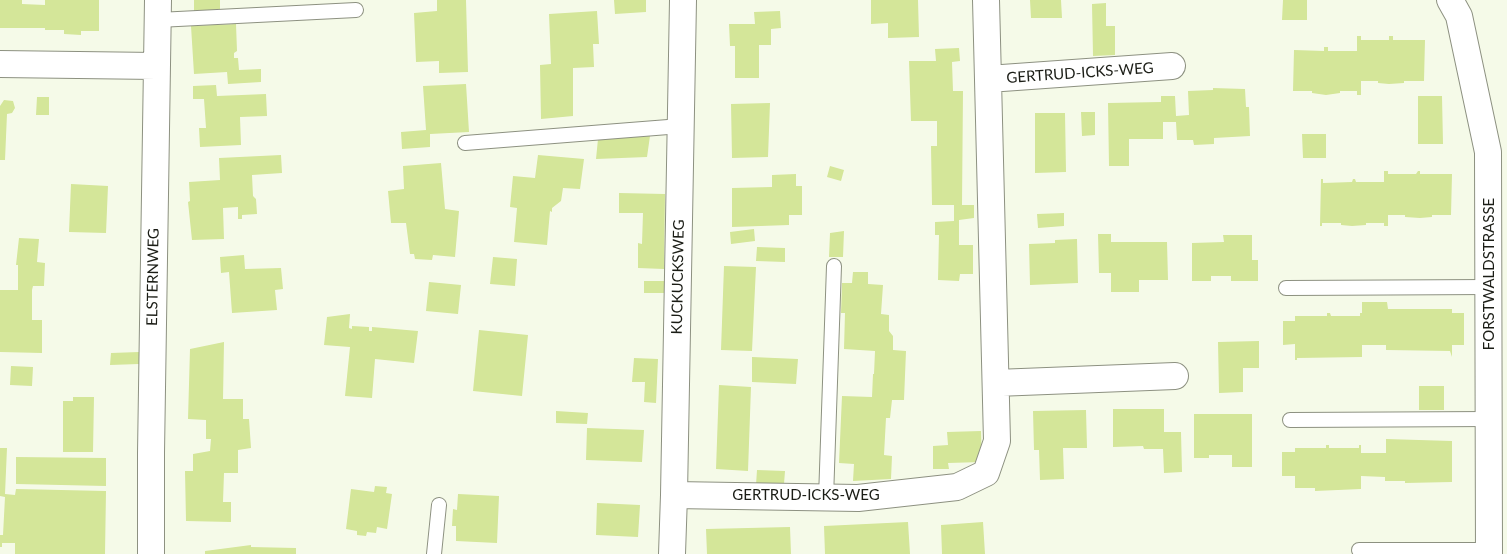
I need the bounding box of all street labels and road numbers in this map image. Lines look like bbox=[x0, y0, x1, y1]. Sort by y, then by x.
street label: GERTRUD-ICKS-WEG bbox=[1006, 59, 1154, 87]
street label: FORSTWALDSTRASSE bbox=[1480, 198, 1498, 350]
street label: KUCKUCKSWEG bbox=[668, 219, 688, 335]
street label: ELSTERNWEG bbox=[143, 228, 163, 326]
street label: GERTRUD-ICKS-WEG bbox=[732, 486, 880, 504]

